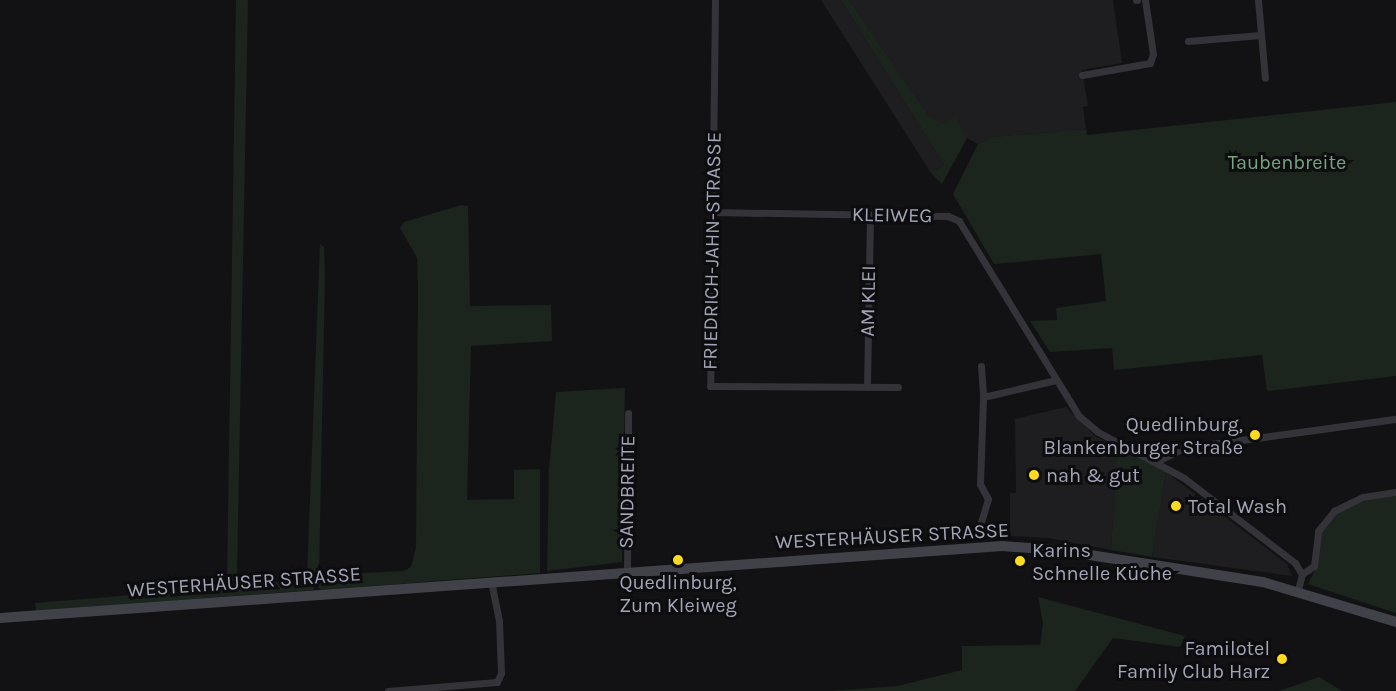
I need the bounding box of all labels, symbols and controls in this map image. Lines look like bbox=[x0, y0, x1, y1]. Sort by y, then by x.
street label: FRIEDRICH-JAHN-STRASSE bbox=[698, 132, 726, 370]
park label: Taubenbreite bbox=[1228, 150, 1346, 174]
street label: KLEIWEG bbox=[852, 202, 932, 228]
street label: AM KLEI bbox=[855, 265, 881, 337]
place label: Quedlinburg, Blankenburger Straße bbox=[1043, 412, 1243, 459]
marker: Quedlinburg, Blankenburger Straße bbox=[1248, 428, 1262, 442]
street label: SANDBREITE bbox=[614, 435, 640, 549]
place label: nah & gut bbox=[1046, 463, 1140, 487]
marker: nah & gut bbox=[1027, 468, 1041, 482]
place label: Total Wash bbox=[1188, 494, 1287, 518]
marker: Total Wash bbox=[1169, 499, 1183, 513]
street label: WESTERHÄUSER STRASSE bbox=[774, 518, 1010, 554]
place label: Karins Schnelle Küche bbox=[1032, 538, 1172, 585]
marker: Quedlinburg, Zum Kleiweg bbox=[671, 553, 685, 567]
marker: Karins Schnelle Küche bbox=[1013, 554, 1027, 568]
street label: WESTERHÄUSER STRASSE bbox=[126, 562, 362, 602]
place label: Quedlinburg, Zum Kleiweg bbox=[619, 570, 737, 617]
place label: Familotel Family Club Harz bbox=[1117, 636, 1270, 683]
marker: Familotel Family Club Harz bbox=[1275, 652, 1289, 666]

